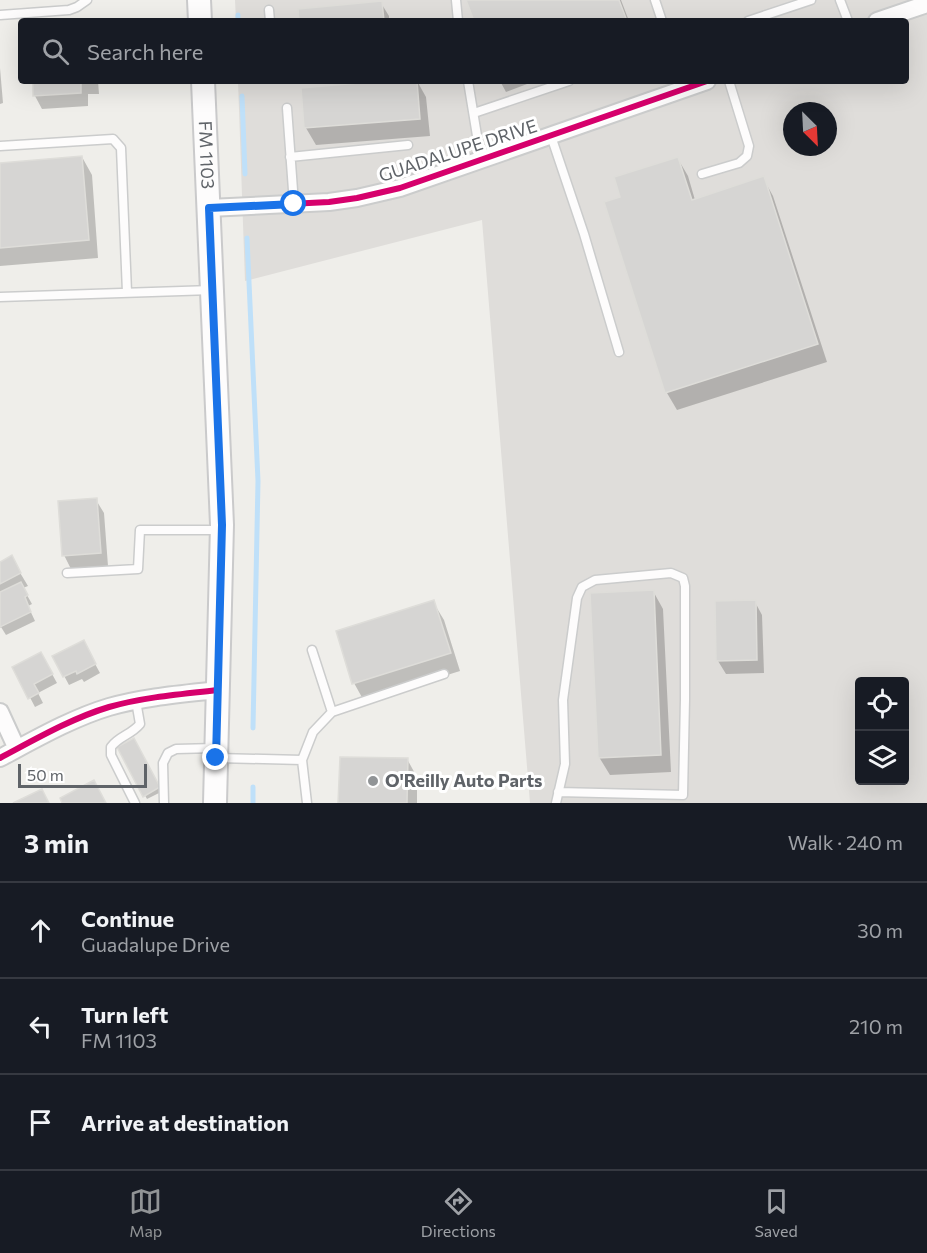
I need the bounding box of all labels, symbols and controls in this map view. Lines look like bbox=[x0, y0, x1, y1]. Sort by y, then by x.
search box bbox=[18, 18, 909, 84]
icon: search bbox=[39, 35, 72, 68]
text: Search here bbox=[87, 38, 203, 65]
north arrow bbox=[783, 102, 837, 156]
street label: GUADALUPE DRIVE bbox=[376, 114, 540, 186]
street label: FM 1103 bbox=[195, 120, 220, 190]
route start bbox=[280, 190, 306, 216]
map controls bbox=[855, 677, 909, 785]
button: locate bbox=[855, 677, 909, 731]
button: layers bbox=[855, 731, 909, 785]
route end bbox=[202, 744, 228, 770]
scale bar bbox=[18, 761, 147, 788]
text: 50 m bbox=[27, 765, 64, 784]
place label: O'Reilly Auto Parts bbox=[385, 769, 542, 791]
marker: O'Reilly Auto Parts bbox=[366, 774, 380, 788]
text: 3 min bbox=[24, 827, 89, 858]
text: Walk · 240 m bbox=[788, 830, 903, 854]
text: Continue bbox=[81, 905, 174, 932]
icon: ahead bbox=[24, 914, 57, 947]
text: 30 m bbox=[857, 918, 903, 942]
text: Guadalupe Drive bbox=[81, 932, 230, 956]
text: Turn left bbox=[81, 1001, 168, 1028]
icon: left bbox=[24, 1010, 57, 1043]
text: 210 m bbox=[849, 1014, 903, 1038]
text: FM 1103 bbox=[81, 1028, 157, 1052]
icon: arrive bbox=[24, 1106, 57, 1139]
text: Arrive at destination bbox=[81, 1109, 289, 1136]
tab: Map bbox=[129, 1185, 162, 1240]
tab: Directions bbox=[421, 1185, 496, 1240]
tab: Saved bbox=[754, 1185, 798, 1240]

